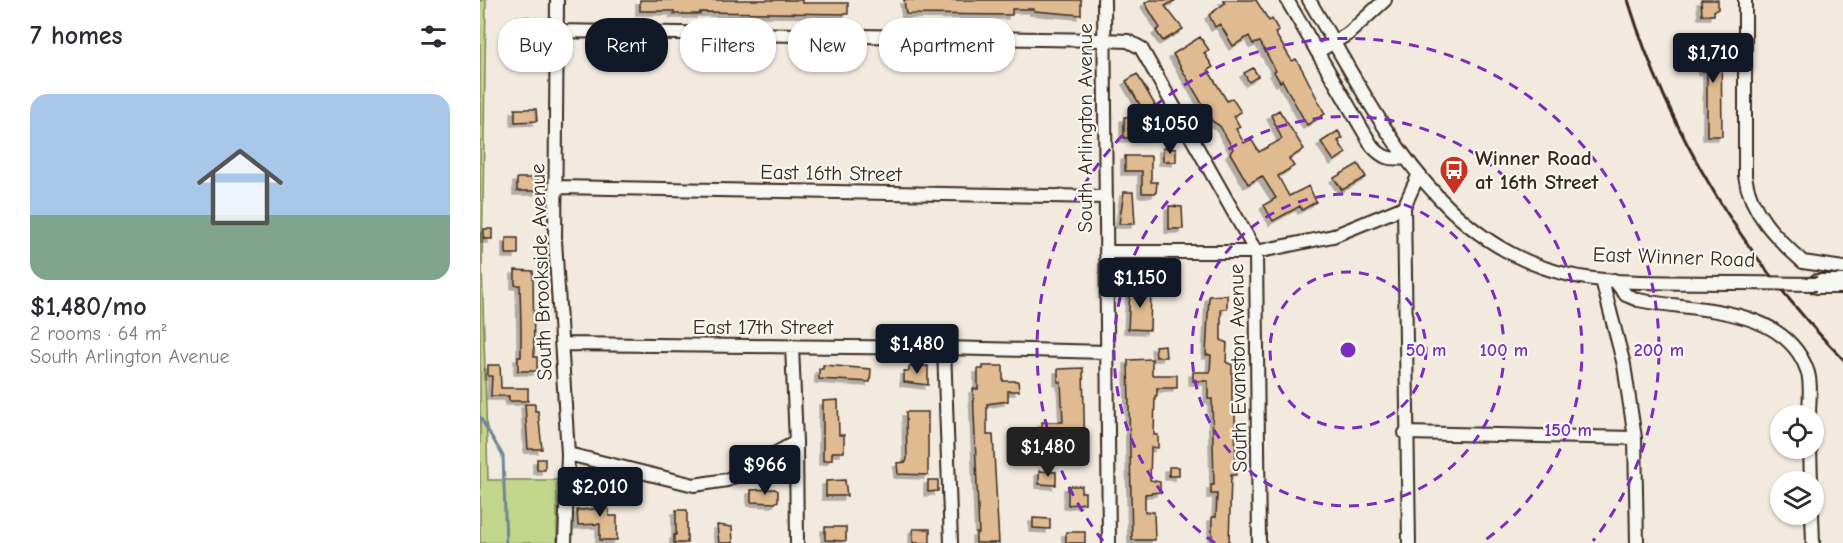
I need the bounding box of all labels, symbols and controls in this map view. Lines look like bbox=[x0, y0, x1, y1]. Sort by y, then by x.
chip: Buy bbox=[498, 18, 573, 72]
chip: Rent bbox=[585, 18, 668, 72]
chip: Filters bbox=[680, 18, 776, 72]
chip: New bbox=[788, 18, 867, 72]
chip: Apartment bbox=[879, 18, 1015, 72]
icon: filters bbox=[417, 20, 450, 53]
text: 7 homes bbox=[30, 21, 123, 51]
street label: South Arlington Avenue bbox=[1073, 23, 1097, 233]
pin: $1,710 bbox=[1664, 33, 1762, 84]
text: $1,710 bbox=[1687, 41, 1739, 64]
pin: $1,050 bbox=[1121, 104, 1219, 155]
text: $1,050 bbox=[1141, 112, 1199, 135]
icon: home bbox=[186, 133, 294, 241]
place label: Winner Road at 16th Street bbox=[1475, 146, 1600, 194]
bus stop icon: Winner Road at 16th Street bbox=[1438, 154, 1470, 196]
street label: East 16th Street bbox=[760, 160, 903, 186]
street label: South Brookside Avenue bbox=[525, 163, 557, 381]
street label: East Winner Road bbox=[1592, 242, 1756, 272]
pin: $1,150 bbox=[1091, 258, 1189, 309]
street label: South Evanston Avenue bbox=[1224, 263, 1252, 473]
text: $1,150 bbox=[1113, 266, 1167, 289]
text: $1,480/mo bbox=[30, 292, 147, 322]
street label: East 17th Street bbox=[693, 315, 834, 339]
text: 2 rooms · 64 m² bbox=[30, 322, 166, 345]
pin: $1,480 bbox=[868, 324, 966, 375]
text: $1,480 bbox=[890, 332, 944, 355]
centre of rings bbox=[1338, 340, 1358, 360]
text: 50 m bbox=[1406, 340, 1446, 361]
text: 100 m bbox=[1480, 340, 1528, 361]
text: 200 m bbox=[1634, 340, 1684, 361]
text: South Arlington Avenue bbox=[30, 345, 229, 368]
map controls bbox=[1770, 405, 1824, 525]
button: locate bbox=[1770, 405, 1824, 459]
text: 150 m bbox=[1544, 420, 1592, 441]
pin: $1,480 bbox=[999, 427, 1097, 478]
text: $1,480 bbox=[1021, 435, 1075, 458]
pin: $966 bbox=[729, 445, 801, 496]
text: $966 bbox=[743, 453, 787, 476]
pin: $2,010 bbox=[551, 467, 649, 518]
button: layers bbox=[1770, 471, 1824, 525]
text: $2,010 bbox=[572, 475, 628, 498]

